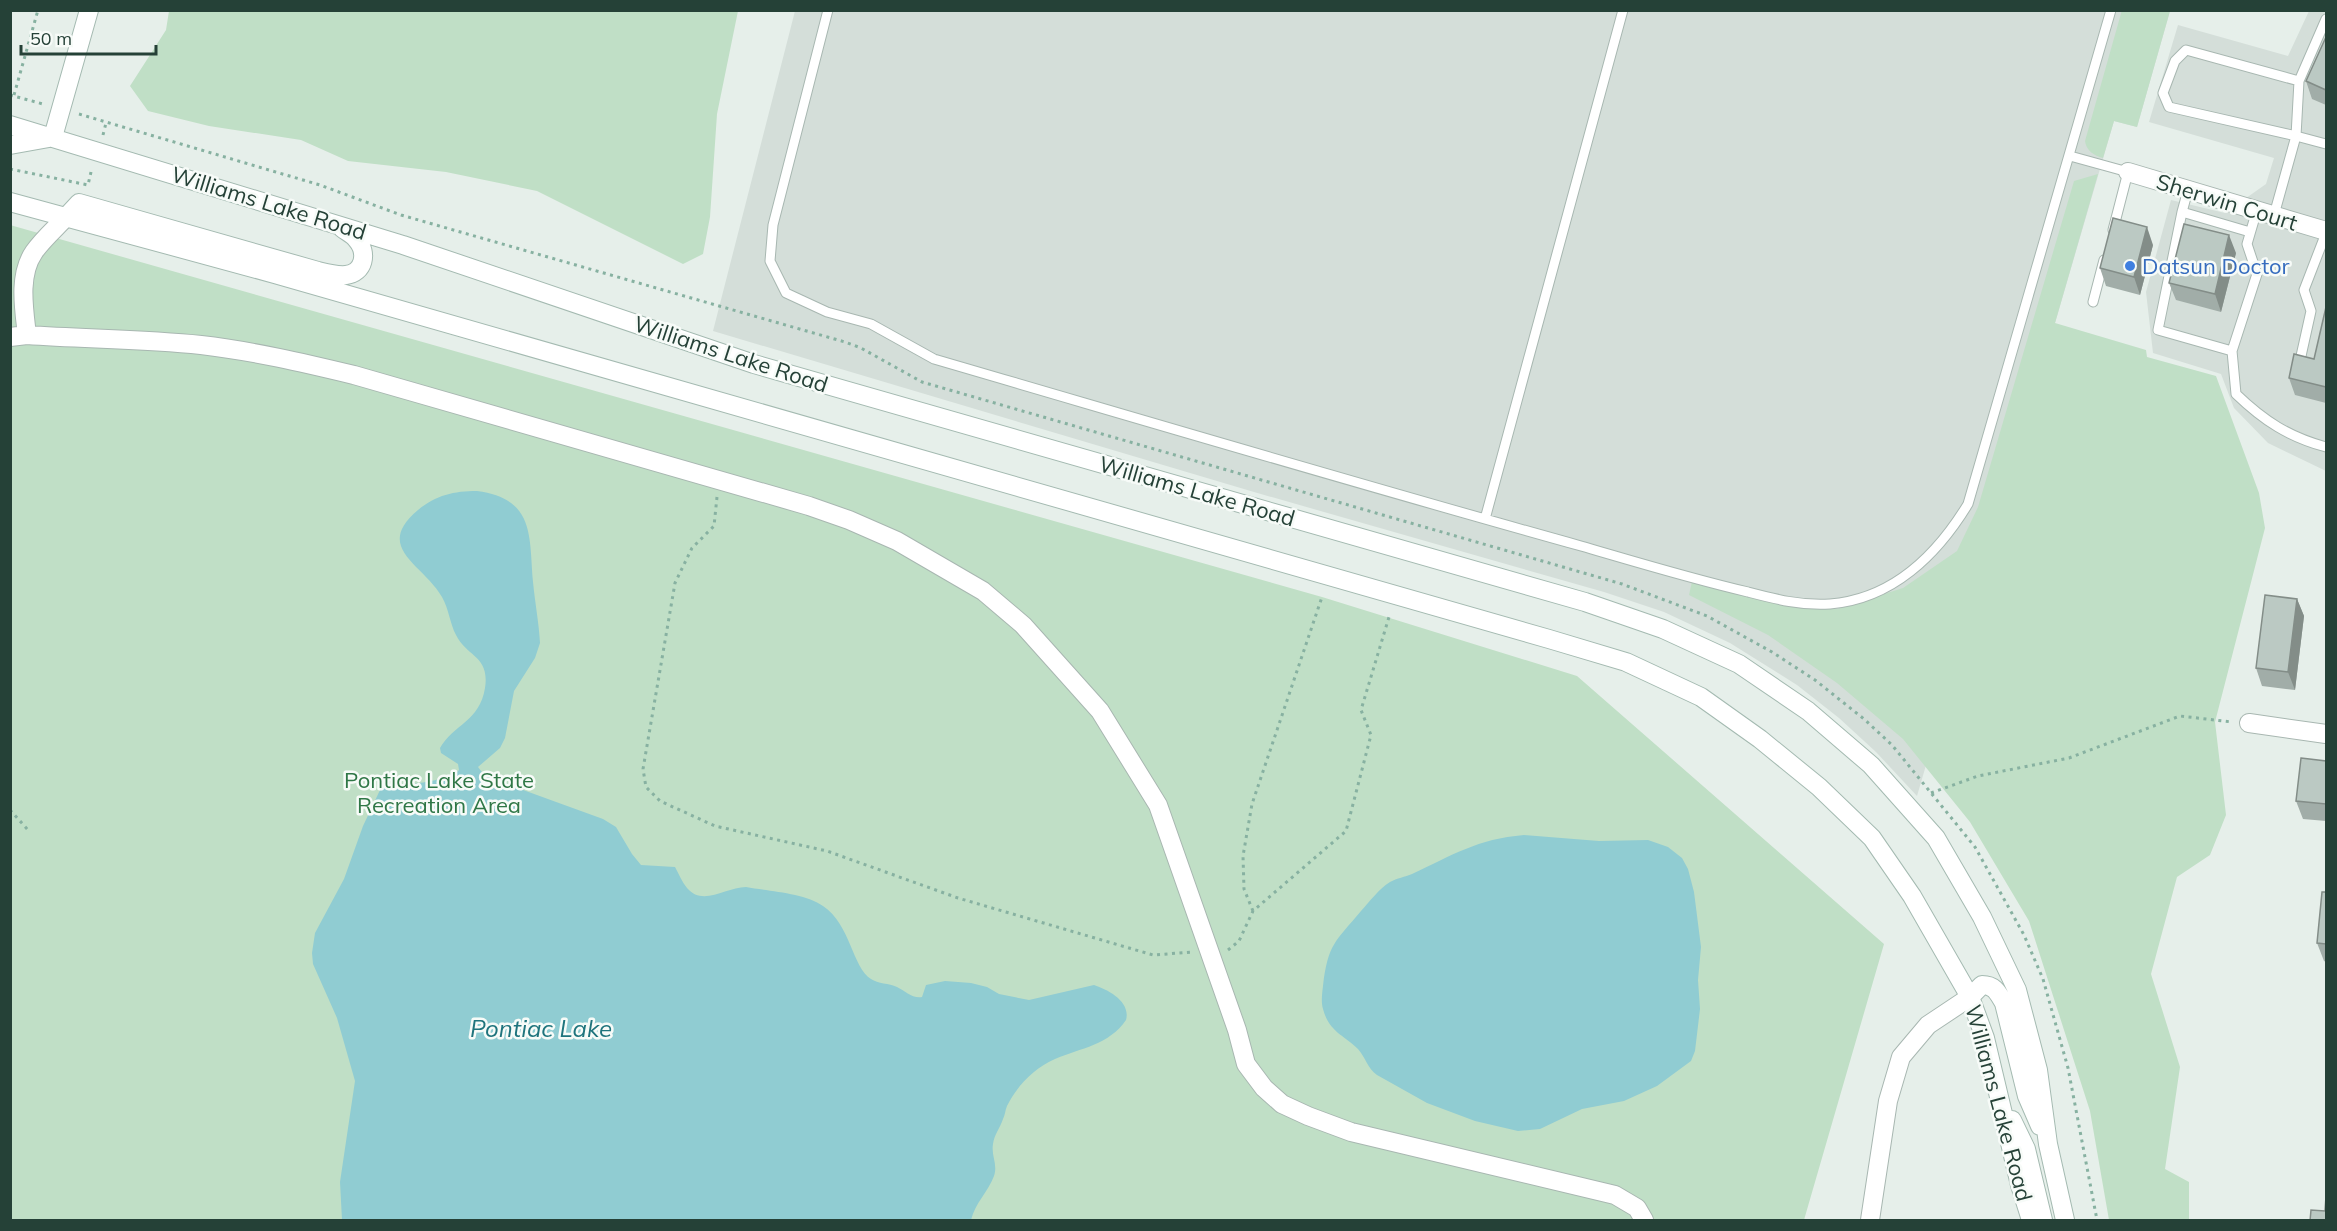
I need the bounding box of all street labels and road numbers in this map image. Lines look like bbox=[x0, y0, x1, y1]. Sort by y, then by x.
street label: Williams Lake Road bbox=[168, 160, 370, 246]
street label: Sherwin Court bbox=[2153, 167, 2301, 237]
street label: Williams Lake Road bbox=[630, 309, 832, 399]
street label: Williams Lake Road bbox=[1096, 450, 1298, 532]
street label: Williams Lake Road bbox=[1959, 1002, 2039, 1204]

